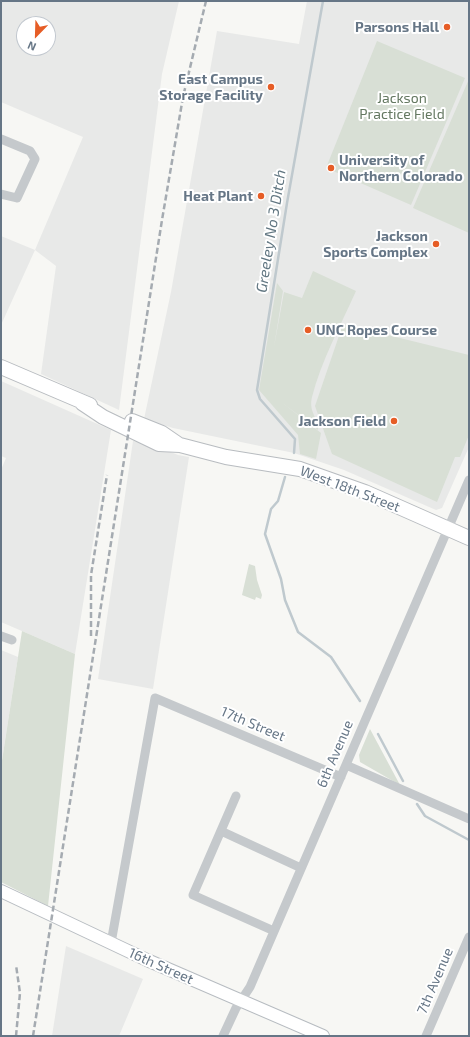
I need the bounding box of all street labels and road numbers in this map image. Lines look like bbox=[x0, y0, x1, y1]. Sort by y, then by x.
street label: West 18th Street bbox=[298, 462, 402, 516]
street label: 17th Street bbox=[218, 703, 288, 745]
street label: 6th Avenue bbox=[313, 718, 357, 790]
street label: 16th Street bbox=[126, 944, 196, 988]
street label: 7th Avenue bbox=[413, 945, 457, 1017]

